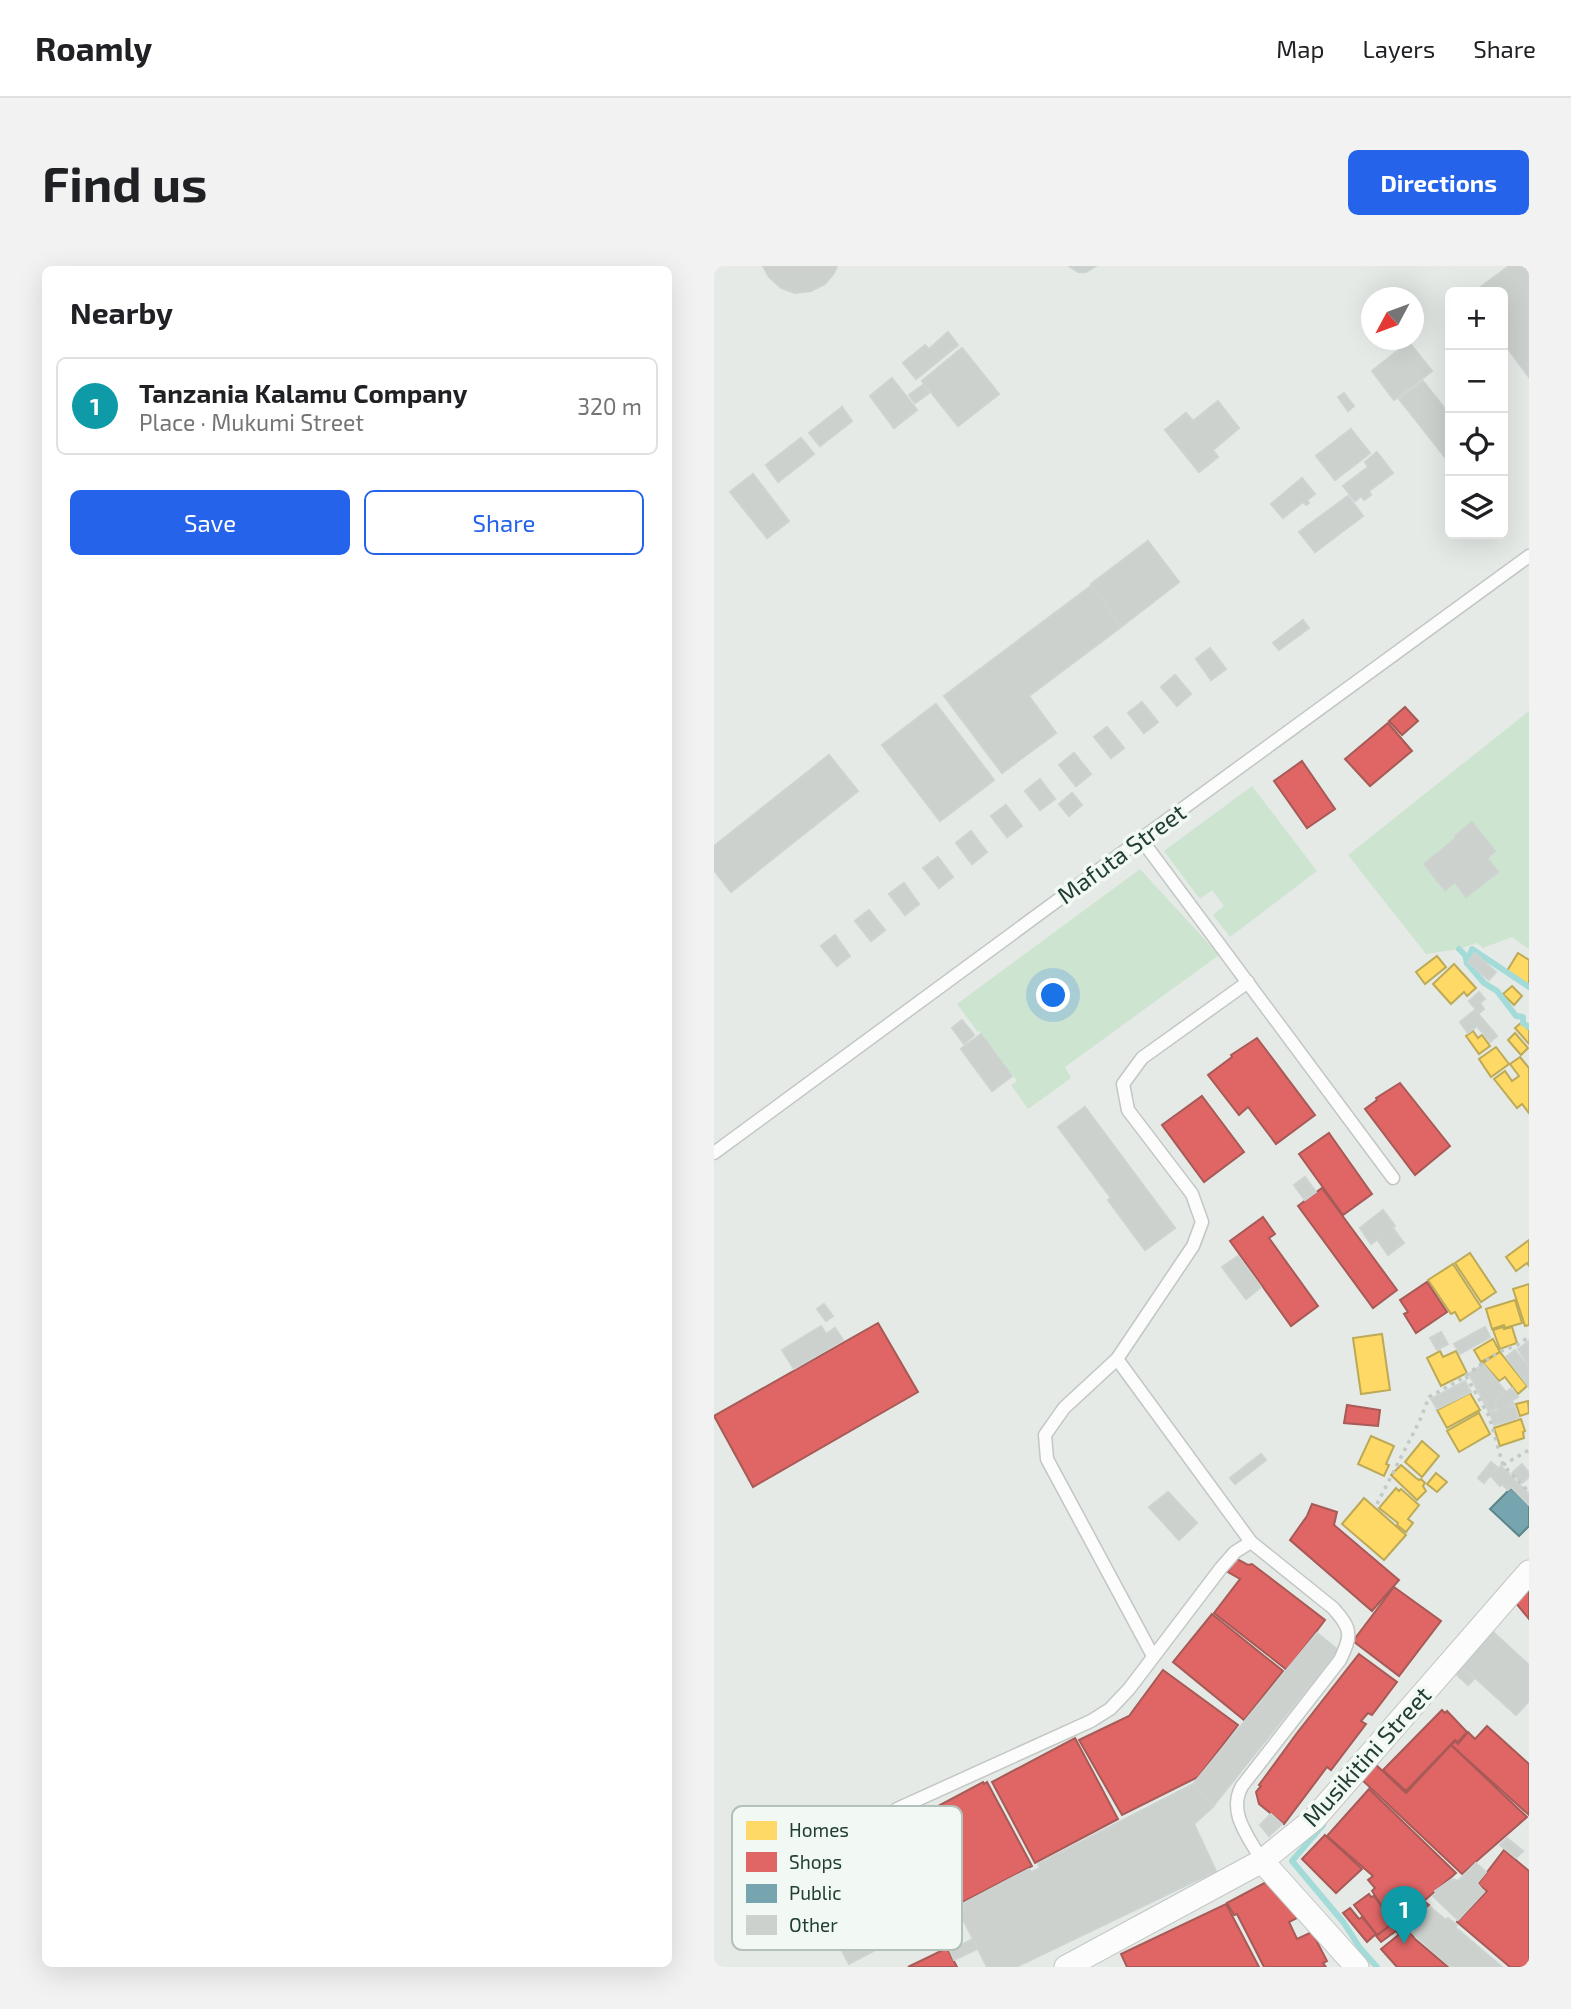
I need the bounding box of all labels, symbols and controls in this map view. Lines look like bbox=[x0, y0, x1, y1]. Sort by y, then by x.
text: Roamly bbox=[35, 28, 152, 68]
text: Map bbox=[1276, 34, 1324, 63]
text: Layers bbox=[1362, 34, 1435, 63]
text: Share bbox=[1473, 34, 1536, 63]
button: Directions bbox=[1348, 150, 1529, 215]
text: Find us bbox=[42, 153, 207, 212]
north arrow bbox=[1361, 287, 1424, 350]
map controls bbox=[1445, 287, 1508, 539]
button: + bbox=[1445, 287, 1508, 350]
text: Nearby bbox=[70, 294, 173, 330]
button: − bbox=[1445, 350, 1508, 413]
text: Tanzania Kalamu Company bbox=[139, 377, 467, 408]
text: 1 bbox=[90, 392, 100, 420]
text: 320 m bbox=[577, 392, 642, 420]
text: Place · Mukumi Street bbox=[139, 408, 364, 436]
button: locate bbox=[1445, 413, 1508, 476]
button: layers bbox=[1445, 476, 1508, 539]
button: Save bbox=[70, 490, 350, 555]
button: Share bbox=[364, 490, 644, 555]
street label: Mafuta Street bbox=[1051, 797, 1191, 909]
your location bbox=[1036, 978, 1070, 1012]
street label: Musikitini Street bbox=[1296, 1680, 1436, 1832]
legend bbox=[732, 1806, 962, 1950]
text: Homes bbox=[789, 1818, 849, 1841]
text: Shops bbox=[789, 1850, 842, 1873]
text: Public bbox=[789, 1881, 842, 1904]
pin: 1 bbox=[1381, 1886, 1427, 1944]
text: Other bbox=[789, 1913, 838, 1936]

